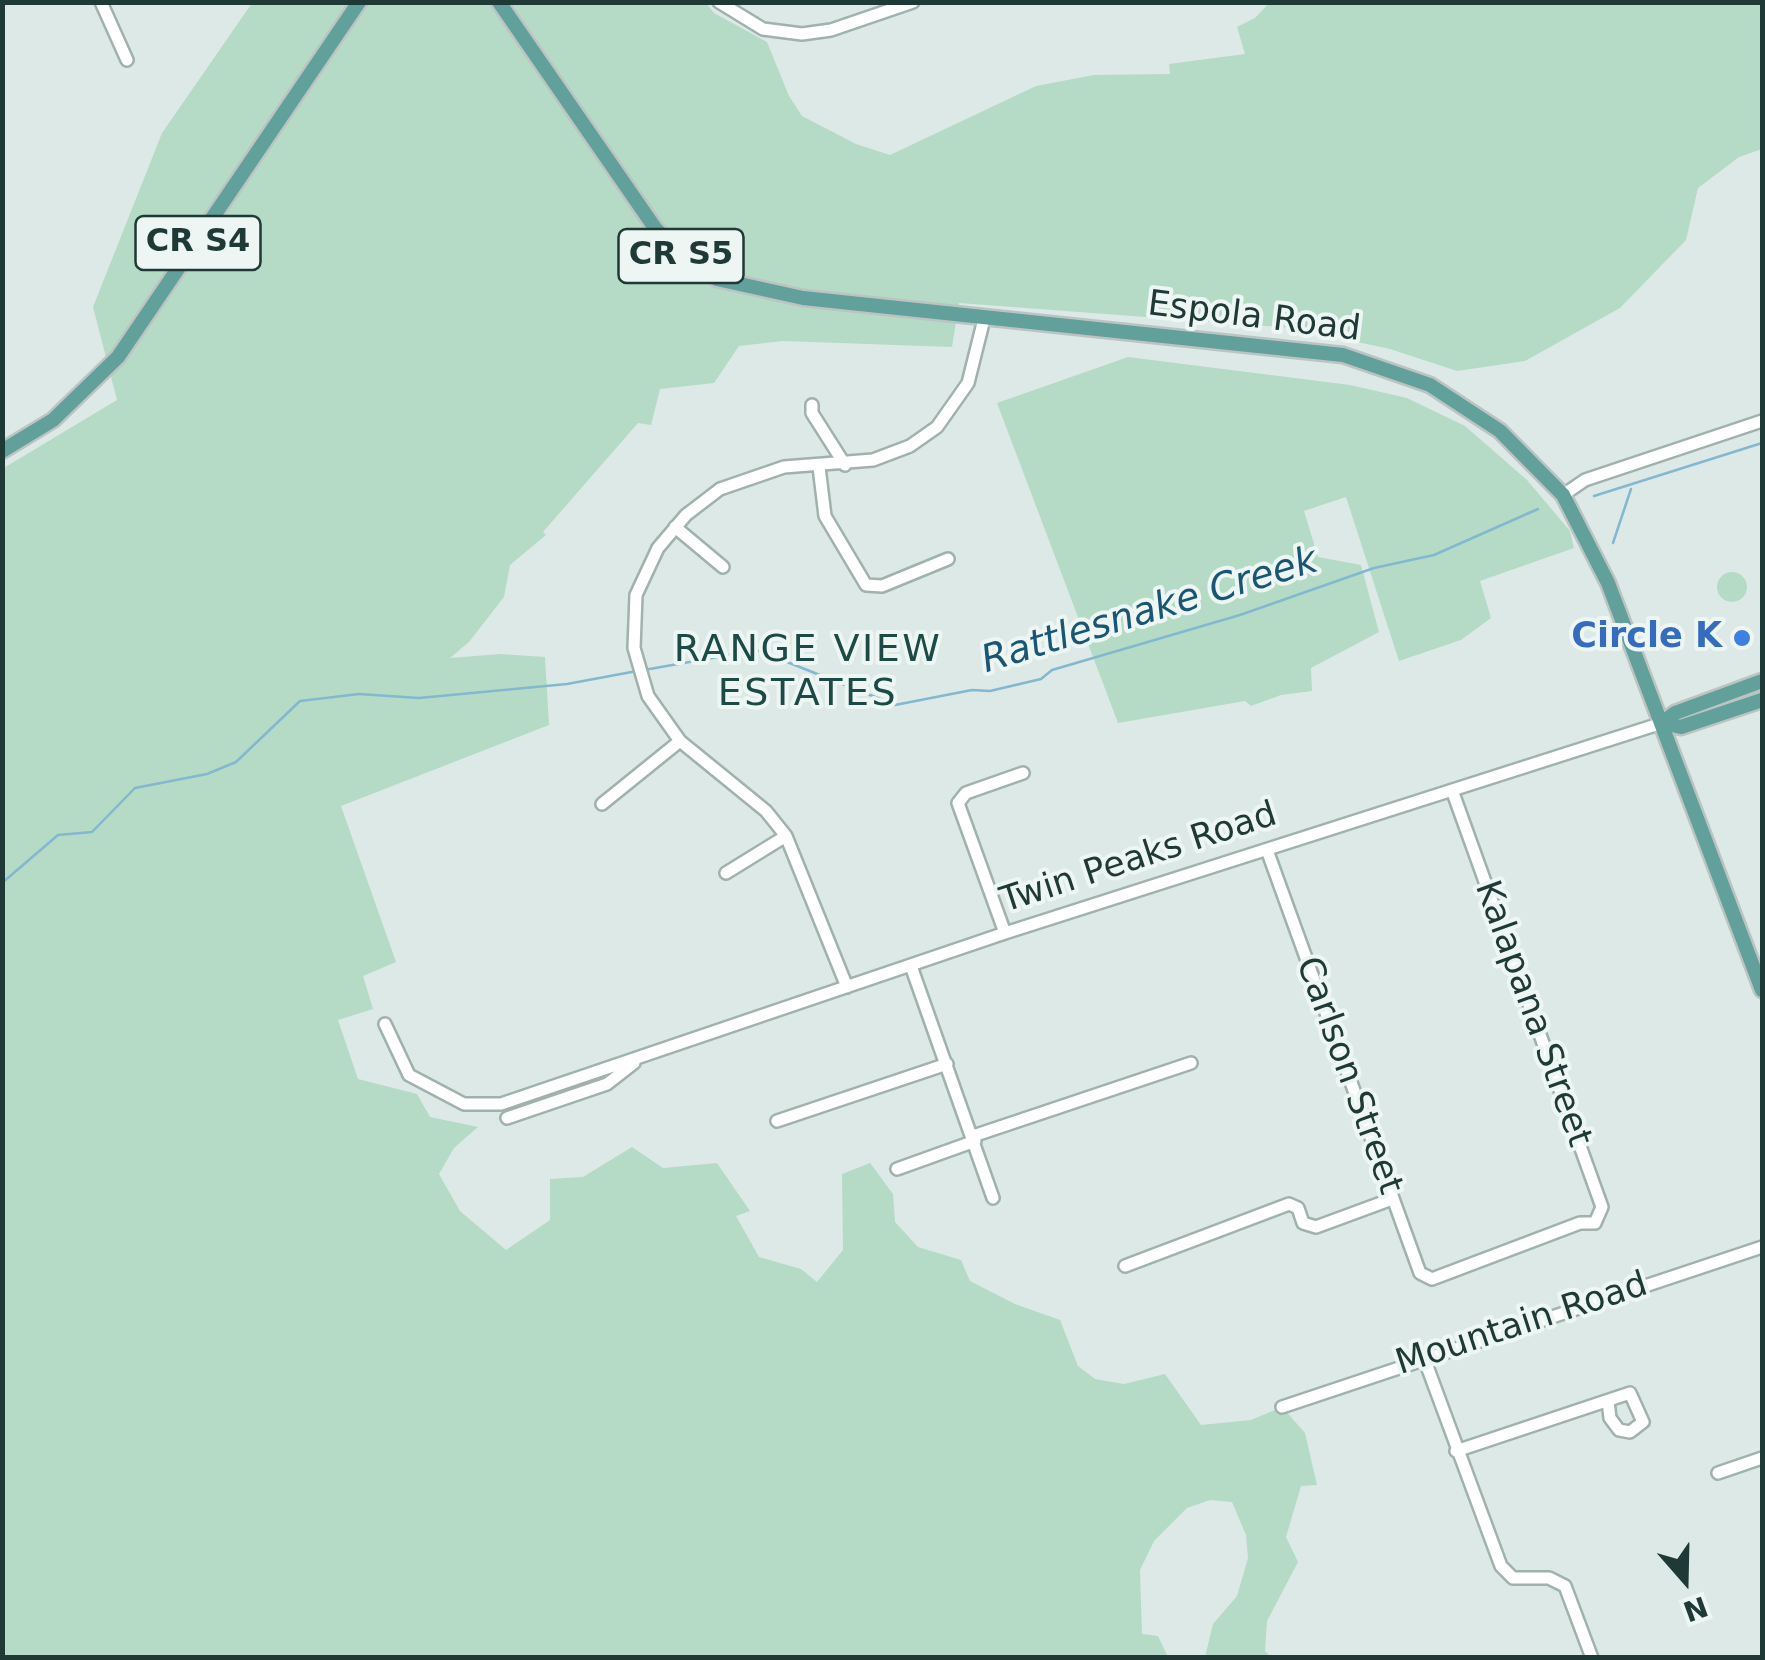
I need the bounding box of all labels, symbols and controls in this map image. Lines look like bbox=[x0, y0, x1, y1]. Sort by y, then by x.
road number: CR S4 bbox=[136, 216, 260, 270]
road number: CR S5 bbox=[618, 229, 744, 283]
street label: Espola Road bbox=[1145, 284, 1363, 352]
water label: Rattlesnake Creek bbox=[976, 539, 1324, 685]
place label: Circle K bbox=[1571, 617, 1722, 659]
marker: Circle K bbox=[1731, 627, 1753, 649]
district label: RANGE VIEW ESTATES bbox=[674, 628, 942, 718]
street label: Twin Peaks Road bbox=[996, 795, 1282, 923]
street label: Kalapana Street bbox=[1464, 875, 1600, 1153]
street label: Carlson Street bbox=[1286, 952, 1410, 1200]
street label: Mountain Road bbox=[1391, 1265, 1653, 1385]
north arrow bbox=[1635, 1530, 1735, 1630]
text: N bbox=[1679, 1589, 1712, 1628]

